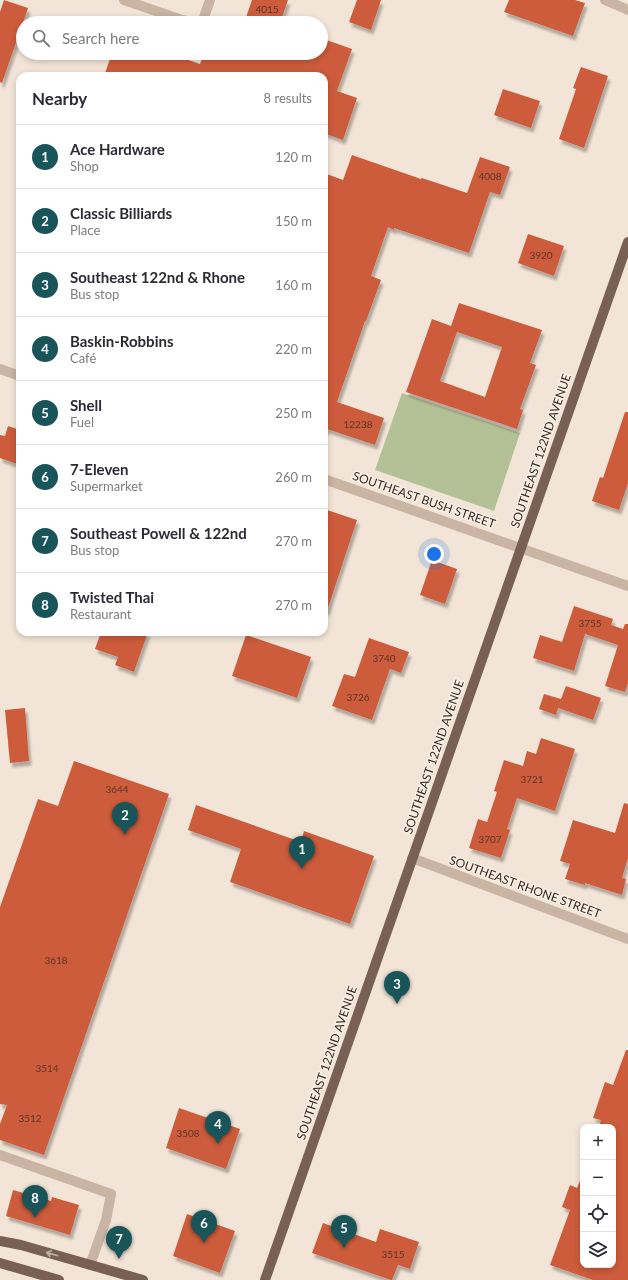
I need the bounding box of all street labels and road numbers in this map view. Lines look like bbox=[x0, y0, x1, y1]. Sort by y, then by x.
street label: SOUTHEAST 122ND AVENUE bbox=[507, 372, 574, 530]
street label: SOUTHEAST BUSH STREET bbox=[351, 468, 497, 531]
street label: SOUTHEAST 122ND AVENUE bbox=[400, 678, 467, 836]
street label: SOUTHEAST RHONE STREET bbox=[447, 852, 603, 921]
street label: SOUTHEAST 122ND AVENUE bbox=[293, 984, 360, 1142]

